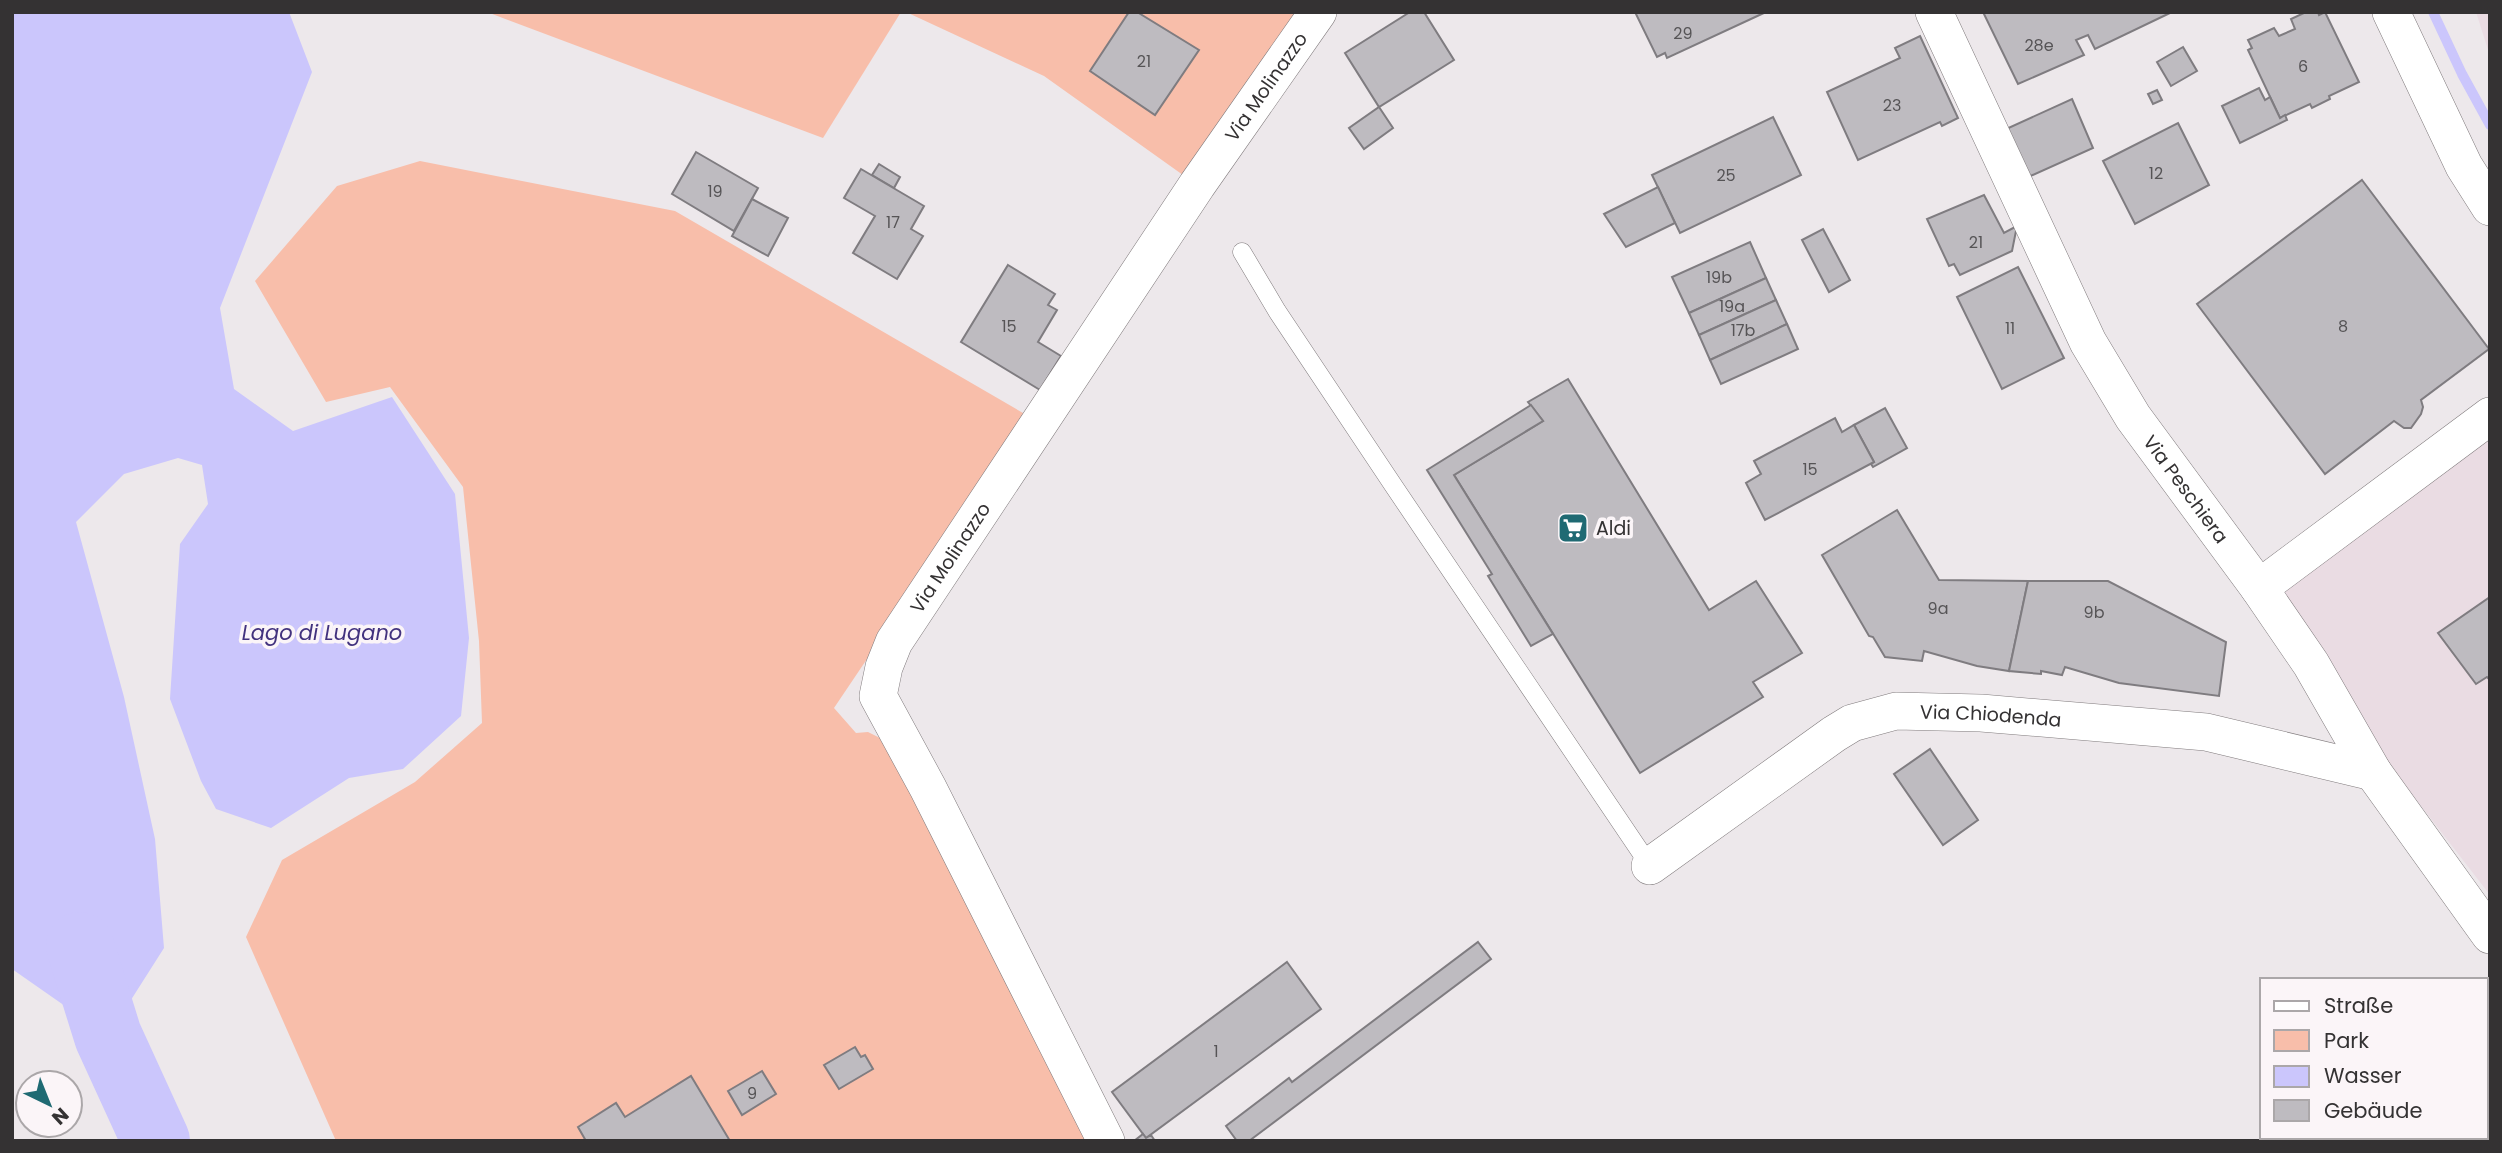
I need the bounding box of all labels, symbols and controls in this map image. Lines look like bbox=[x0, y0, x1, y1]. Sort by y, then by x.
house number: 29 bbox=[1673, 22, 1693, 45]
street label: Via Molinazzo bbox=[1219, 27, 1314, 147]
house number: 28e bbox=[2024, 34, 2054, 57]
house number: 21 bbox=[1137, 50, 1151, 73]
house number: 6 bbox=[2298, 55, 2308, 78]
house number: 23 bbox=[1883, 94, 1901, 117]
house number: 12 bbox=[2149, 162, 2163, 185]
house number: 25 bbox=[1716, 164, 1736, 187]
house number: 19 bbox=[707, 180, 723, 203]
house number: 17 bbox=[886, 211, 900, 234]
house number: 21 bbox=[1969, 231, 1983, 254]
house number: 19b bbox=[1706, 266, 1732, 289]
house number: 19a bbox=[1719, 295, 1745, 318]
house number: 15 bbox=[1001, 315, 1017, 338]
house number: 8 bbox=[2338, 315, 2348, 338]
house number: 11 bbox=[2005, 317, 2015, 340]
house number: 17b bbox=[1731, 319, 1756, 342]
street label: Via Peschiera bbox=[2137, 430, 2235, 549]
house number: 15 bbox=[1802, 458, 1818, 481]
street label: Via Molinazzo bbox=[904, 497, 997, 619]
supermarket icon: Aldi bbox=[1556, 511, 1590, 545]
place label: Aldi bbox=[1596, 515, 1631, 542]
house number: 9a bbox=[1928, 597, 1948, 620]
house number: 9b bbox=[2084, 601, 2105, 624]
water label: Lago di Lugano bbox=[242, 618, 402, 647]
street label: Via Chiodenda bbox=[1920, 699, 2062, 734]
legend bbox=[2260, 978, 2488, 1139]
text: Straße bbox=[2324, 991, 2393, 1020]
text: Park bbox=[2324, 1026, 2369, 1055]
house number: 1 bbox=[1213, 1040, 1219, 1063]
text: Wasser bbox=[2324, 1061, 2402, 1090]
north arrow bbox=[14, 1069, 84, 1139]
house number: 9 bbox=[747, 1082, 757, 1105]
text: Gebäude bbox=[2324, 1096, 2422, 1125]
text: N bbox=[46, 1101, 75, 1131]

